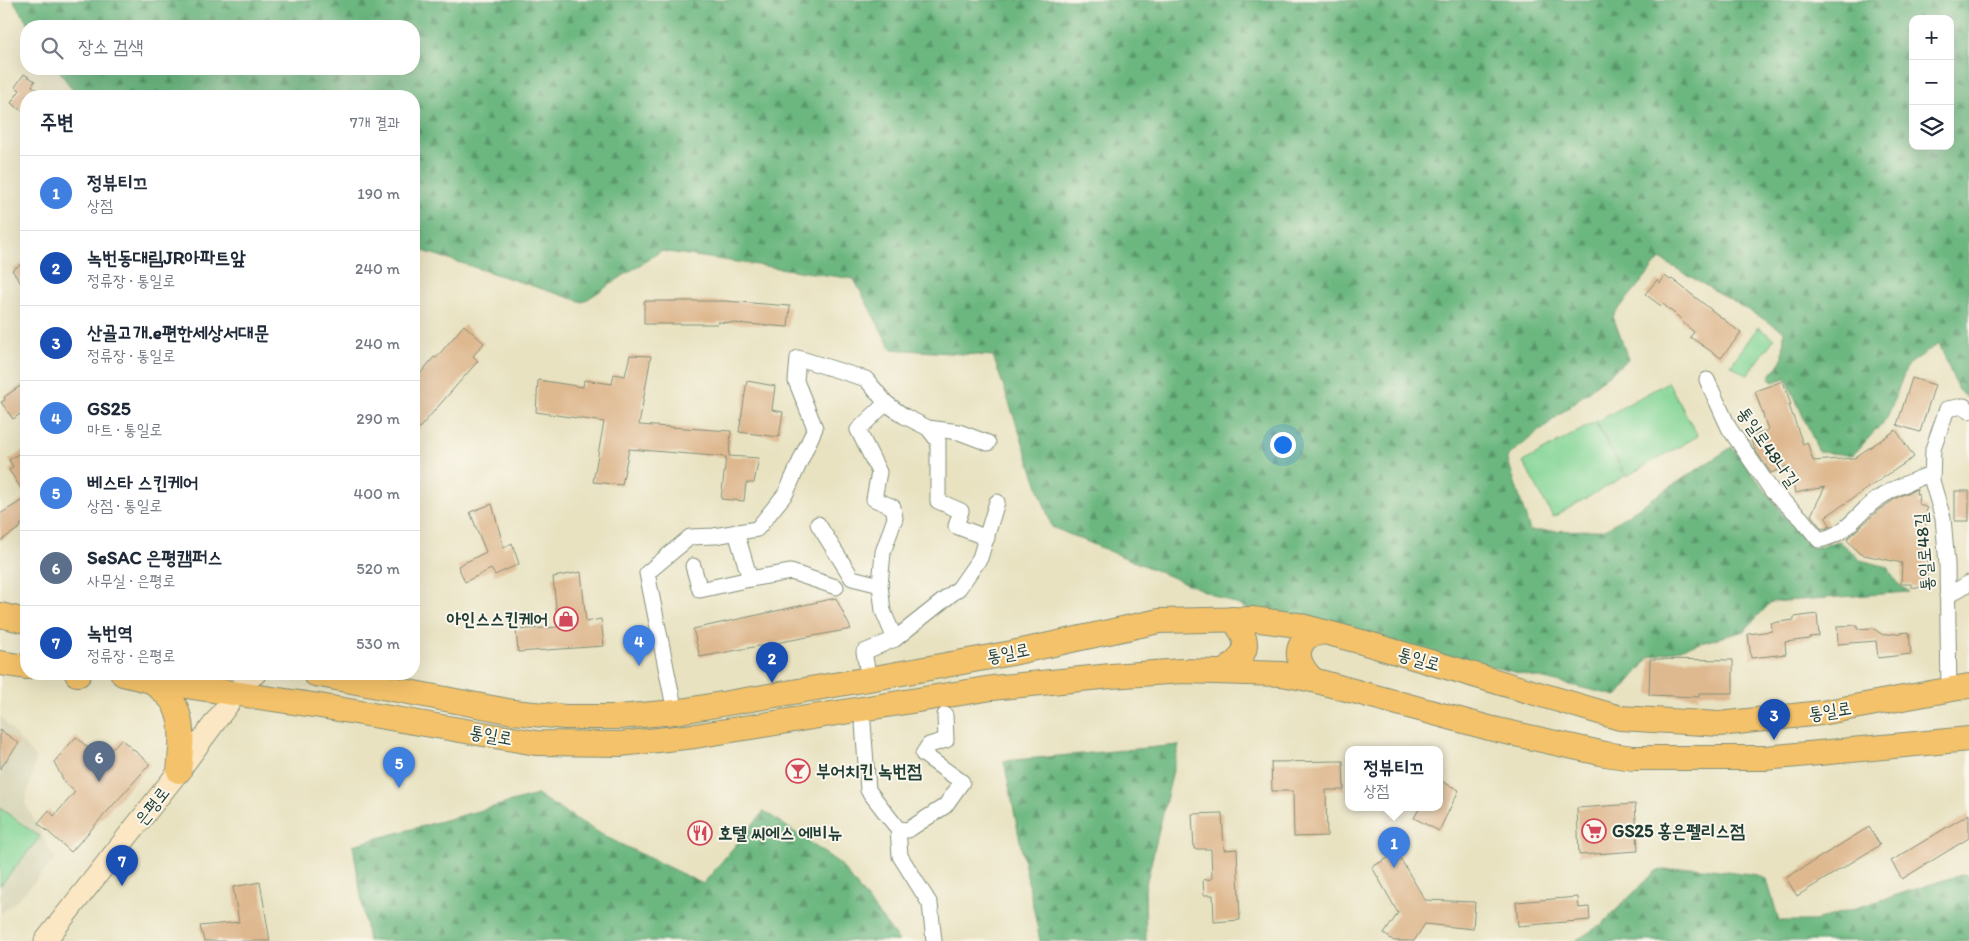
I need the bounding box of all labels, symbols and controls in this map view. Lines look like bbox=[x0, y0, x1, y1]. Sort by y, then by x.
map controls bbox=[1909, 15, 1954, 150]
button: + bbox=[1909, 15, 1954, 60]
search box bbox=[20, 20, 420, 75]
icon: search bbox=[38, 34, 66, 62]
text: 장소 검색 bbox=[78, 35, 143, 58]
button: − bbox=[1909, 60, 1954, 105]
button: layers bbox=[1909, 105, 1954, 150]
text: 주변 bbox=[40, 109, 74, 134]
text: 7개 결과 bbox=[350, 113, 400, 132]
text: 정뷰티끄 bbox=[87, 171, 148, 194]
text: 1 bbox=[52, 184, 60, 203]
text: 190 m bbox=[357, 184, 400, 203]
text: 상점 bbox=[87, 196, 113, 215]
text: 녹번동대림JR아파트앞 bbox=[87, 246, 246, 269]
text: 2 bbox=[52, 259, 60, 278]
text: 240 m bbox=[355, 259, 400, 278]
text: 정류장 · 통일로 bbox=[87, 271, 175, 290]
text: 산골고개.e편한세상서대문 bbox=[87, 321, 269, 344]
text: 3 bbox=[52, 334, 60, 353]
text: 240 m bbox=[355, 334, 400, 353]
text: 정류장 · 통일로 bbox=[87, 346, 175, 365]
text: GS25 bbox=[87, 397, 131, 420]
street label: 통일로48나길 bbox=[1732, 403, 1804, 492]
text: 4 bbox=[51, 409, 61, 428]
text: 290 m bbox=[356, 409, 400, 428]
text: 마트 · 통일로 bbox=[87, 420, 162, 439]
your location bbox=[1270, 432, 1296, 458]
text: 베스타 스킨케어 bbox=[87, 471, 198, 494]
text: 5 bbox=[52, 484, 60, 503]
text: 400 m bbox=[354, 484, 400, 503]
text: 상점 · 통일로 bbox=[87, 496, 162, 515]
street label: 통일로48길 bbox=[1910, 511, 1938, 592]
text: SeSAC 은평캠퍼스 bbox=[87, 546, 223, 569]
text: 6 bbox=[52, 559, 60, 578]
text: 520 m bbox=[356, 559, 400, 578]
text: 사무실 · 은평로 bbox=[87, 571, 175, 590]
shop icon: 아인스스킨케어 bbox=[553, 606, 579, 632]
place label: 아인스스킨케어 bbox=[447, 608, 548, 630]
text: 녹번역 bbox=[87, 621, 133, 644]
pin: 4 bbox=[623, 625, 655, 666]
text: 7 bbox=[52, 634, 60, 653]
text: 530 m bbox=[356, 634, 400, 653]
street label: 통일로 bbox=[985, 638, 1031, 668]
pin: 2 bbox=[756, 642, 788, 683]
street label: 통일로 bbox=[1395, 642, 1443, 676]
text: 정류장 · 은평로 bbox=[87, 646, 175, 665]
street label: 통일로 bbox=[1807, 697, 1853, 725]
pin: 3 bbox=[1758, 699, 1790, 740]
street label: 통일로 bbox=[468, 720, 514, 750]
pin: 6 bbox=[83, 741, 115, 782]
popup bbox=[1345, 746, 1443, 811]
pin: 5 bbox=[383, 747, 415, 788]
text: 정뷰티끄 bbox=[1363, 756, 1425, 779]
bar icon: 부어치킨 녹번점 bbox=[785, 758, 811, 784]
place label: 부어치킨 녹번점 bbox=[816, 760, 922, 782]
text: 상점 bbox=[1363, 781, 1389, 800]
street label: 은평로 bbox=[130, 782, 174, 830]
supermarket icon: GS25 홍은펠리스점 bbox=[1581, 818, 1607, 844]
restaurant icon: 호텔 씨에스 에비뉴 bbox=[687, 820, 713, 846]
place label: GS25 홍은펠리스점 bbox=[1612, 820, 1745, 842]
place label: 호텔 씨에스 에비뉴 bbox=[718, 822, 842, 844]
pin: 1 bbox=[1378, 827, 1410, 868]
pin: 7 bbox=[106, 845, 138, 886]

